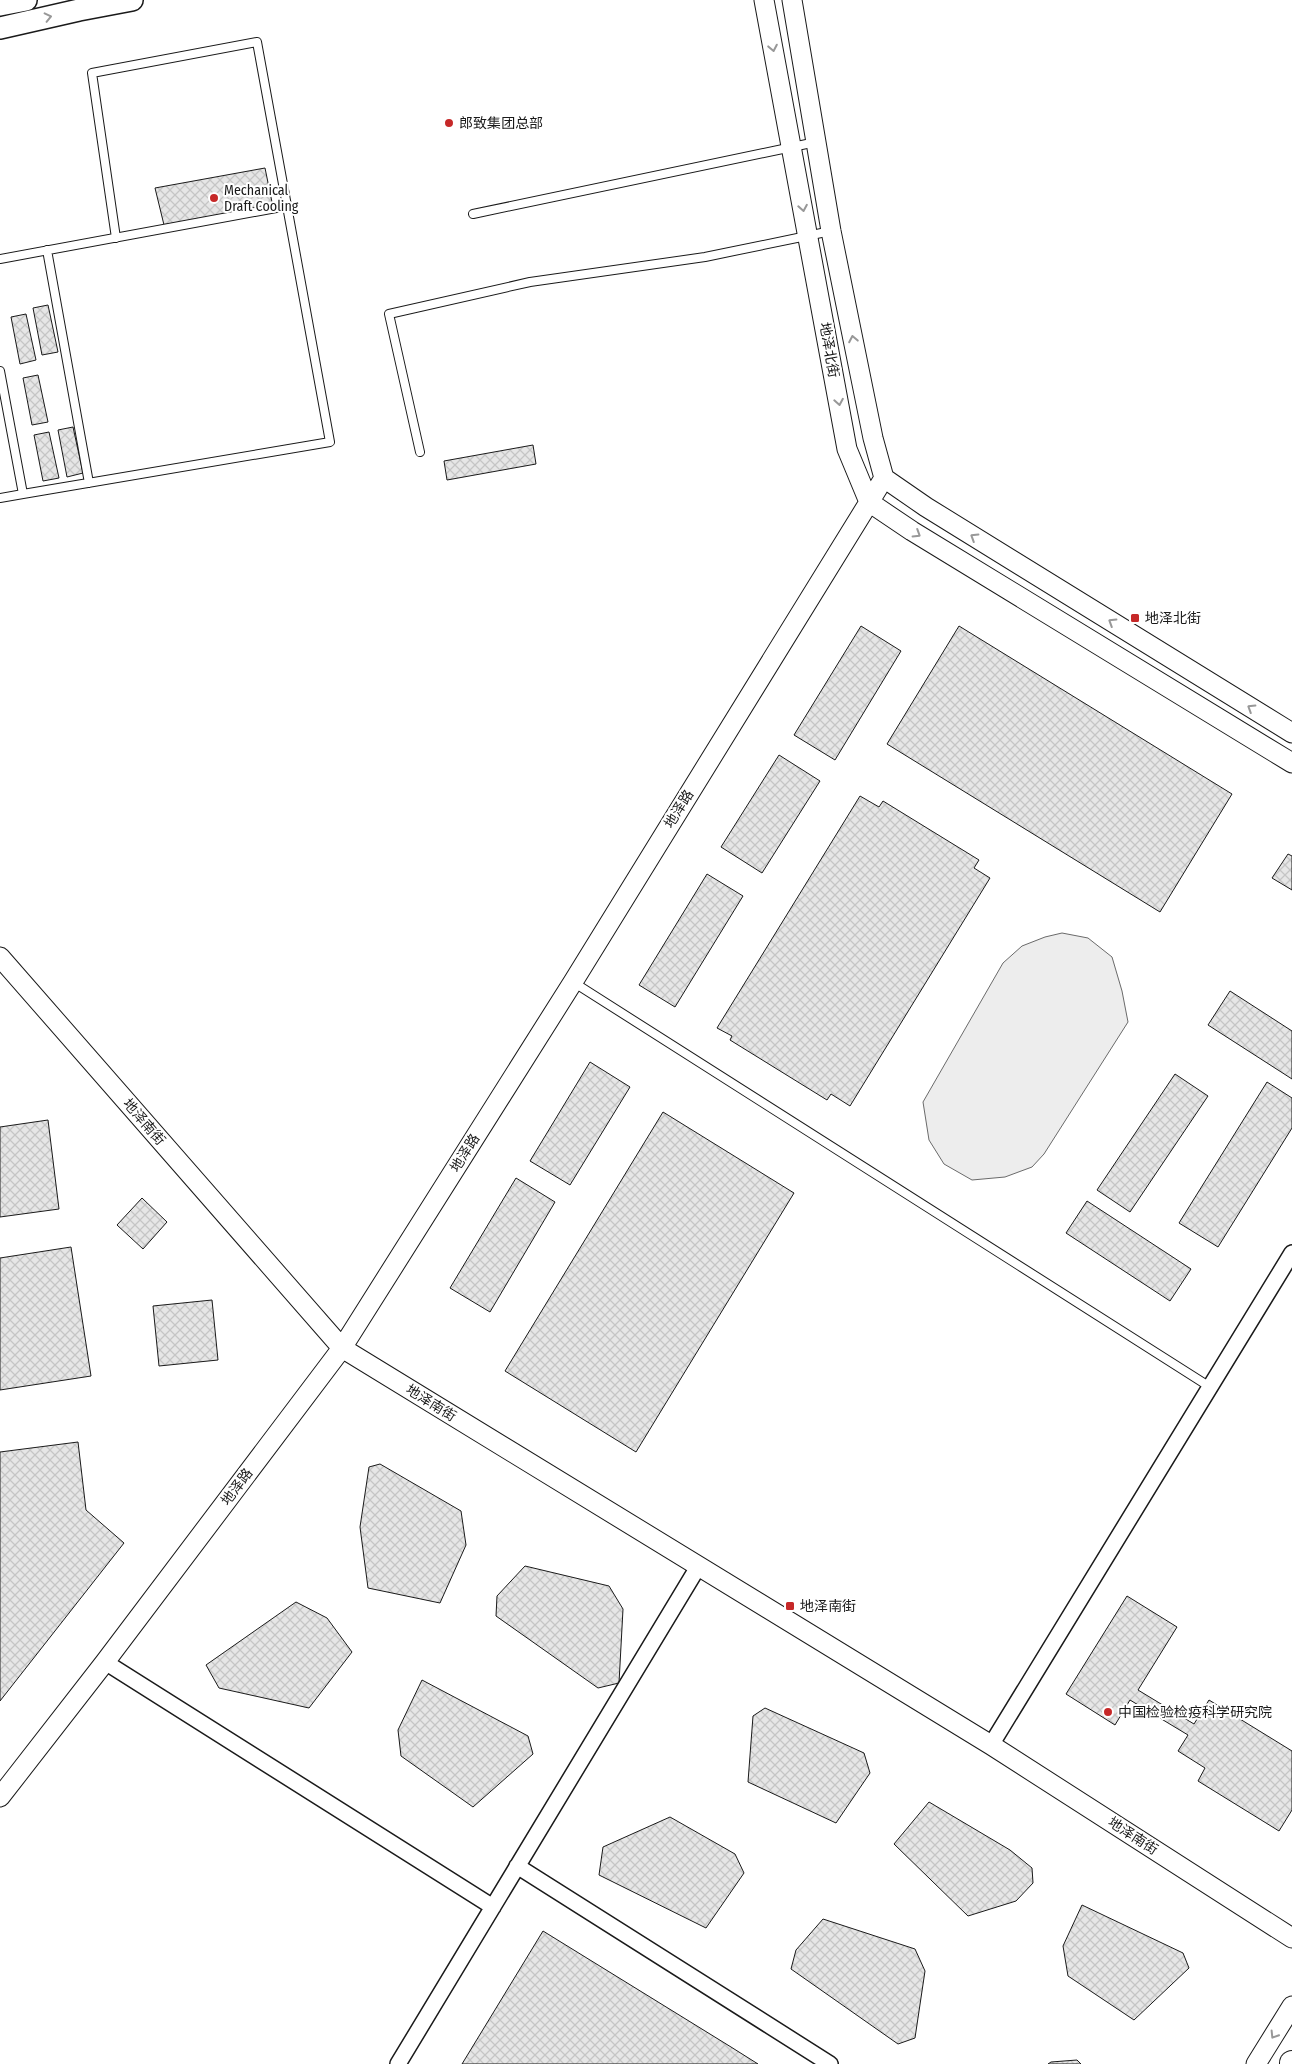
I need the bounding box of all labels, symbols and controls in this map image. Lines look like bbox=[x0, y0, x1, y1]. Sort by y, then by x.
one-way arrow bbox=[43, 12, 52, 23]
one-way arrow bbox=[767, 44, 778, 52]
place label: 郎致集团总部 bbox=[459, 115, 543, 132]
marker: 郎致集团总部 bbox=[443, 117, 455, 129]
place label: Mechanical Draft Cooling bbox=[224, 182, 299, 215]
marker: Mechanical Draft Cooling bbox=[208, 192, 220, 204]
one-way arrow bbox=[797, 203, 807, 212]
street label: 地泽北街 bbox=[816, 321, 842, 379]
one-way arrow bbox=[848, 335, 859, 343]
one-way arrow bbox=[833, 398, 843, 406]
one-way arrow bbox=[911, 527, 920, 537]
one-way arrow bbox=[971, 533, 980, 543]
place label: 地泽北街 bbox=[1145, 610, 1201, 627]
marker: 地泽北街 bbox=[1129, 612, 1141, 624]
one-way arrow bbox=[1109, 619, 1118, 629]
one-way arrow bbox=[1247, 704, 1256, 714]
street label: 地泽路 bbox=[661, 787, 697, 831]
street label: 地泽南街 bbox=[119, 1095, 169, 1149]
street label: 地泽路 bbox=[447, 1131, 483, 1175]
street label: 地泽南街 bbox=[403, 1381, 459, 1425]
street label: 地泽路 bbox=[218, 1465, 256, 1509]
place label: 地泽南街 bbox=[800, 1598, 856, 1615]
marker: 地泽南街 bbox=[784, 1600, 796, 1612]
place label: 中国检验检疫科学研究院 bbox=[1118, 1704, 1272, 1721]
marker: 中国检验检疫科学研究院 bbox=[1102, 1706, 1114, 1718]
street label: 地泽南街 bbox=[1105, 1814, 1161, 1858]
one-way arrow bbox=[1271, 2029, 1280, 2039]

